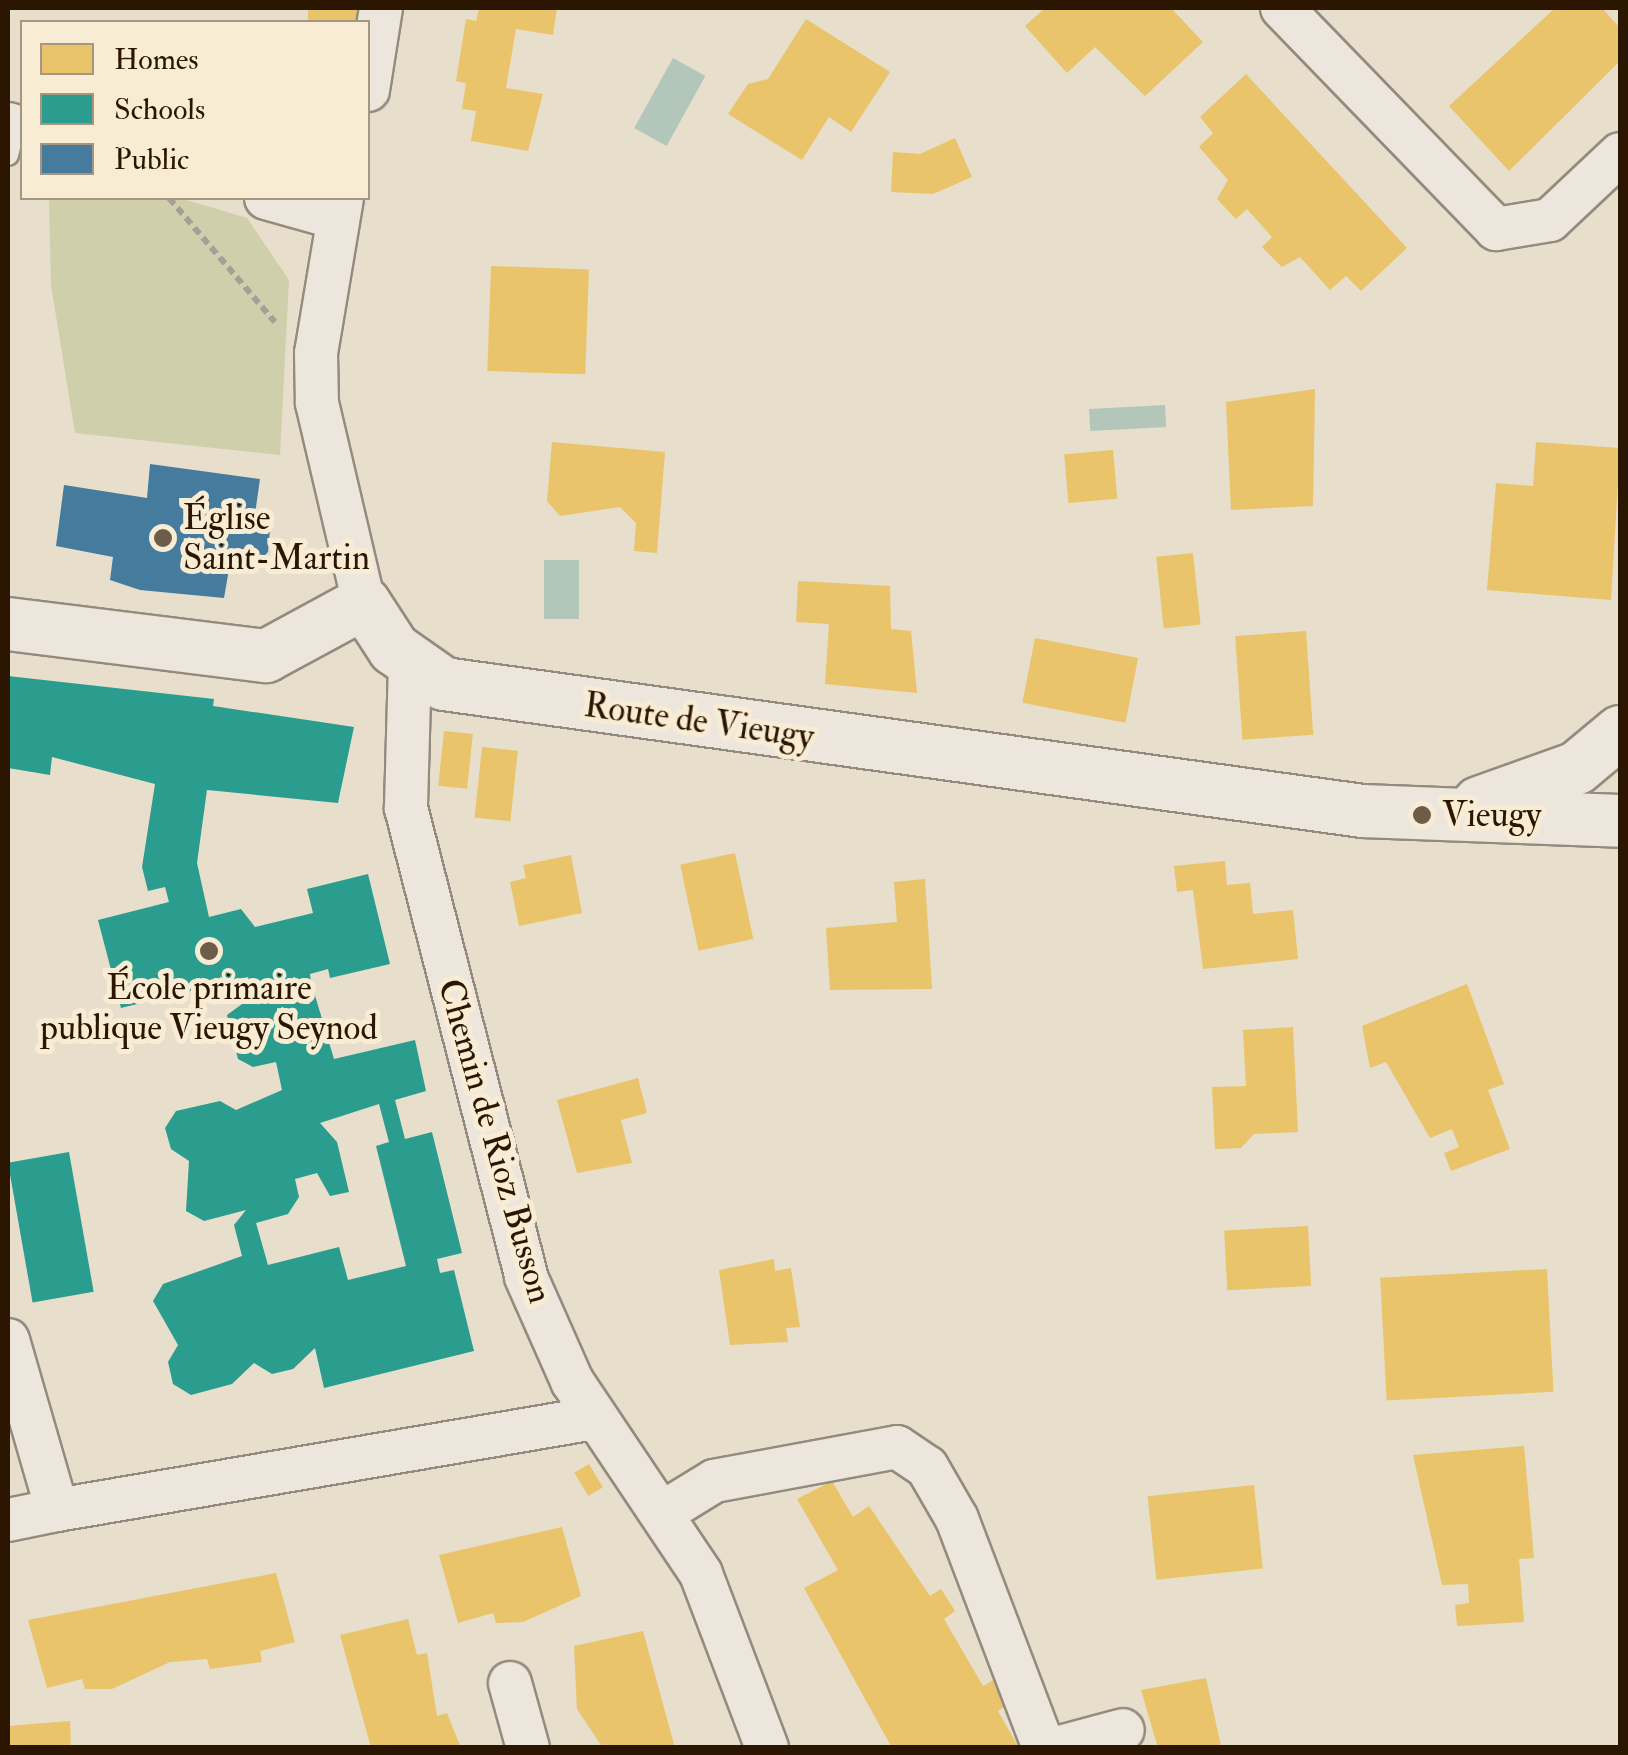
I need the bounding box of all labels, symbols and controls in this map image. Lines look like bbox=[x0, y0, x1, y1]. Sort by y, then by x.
legend bbox=[20, 20, 370, 200]
text: Homes bbox=[114, 41, 199, 78]
text: Schools bbox=[114, 91, 205, 128]
text: Public bbox=[114, 141, 189, 178]
place label: Église Saint-Martin bbox=[183, 497, 370, 579]
marker: Église Saint-Martin bbox=[152, 527, 174, 549]
street label: Route de Vieugy bbox=[581, 684, 817, 758]
place label: Vieugy bbox=[1442, 794, 1541, 836]
marker: Vieugy bbox=[1411, 804, 1433, 826]
marker: École primaire publique Vieugy Seynod bbox=[198, 940, 220, 962]
place label: École primaire publique Vieugy Seynod bbox=[40, 967, 378, 1049]
street label: Chemin de Rioz Busson bbox=[429, 974, 561, 1308]

